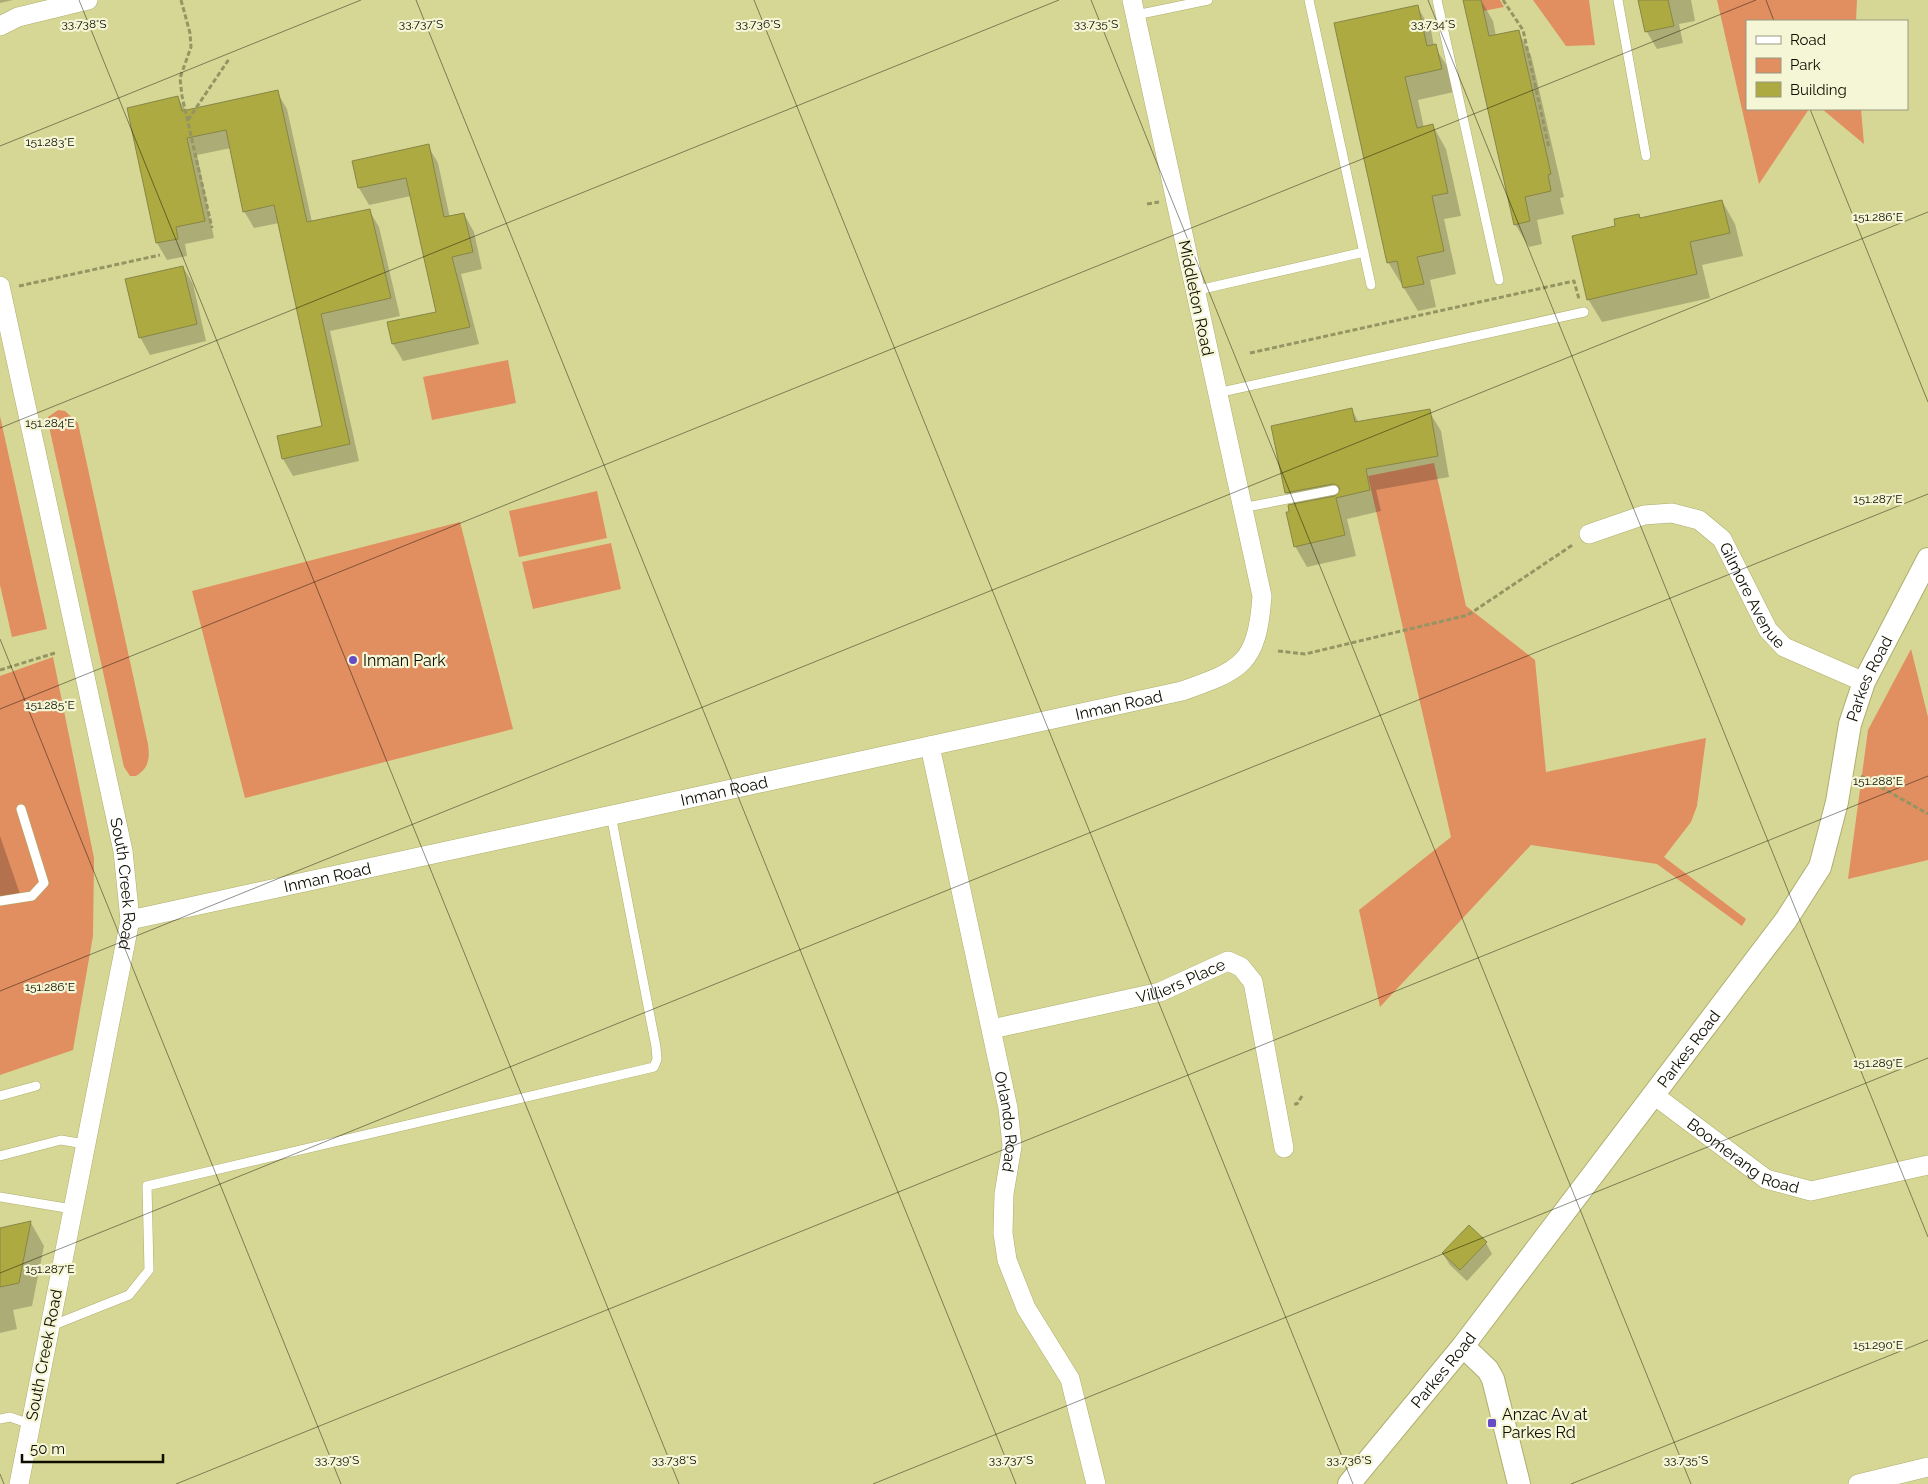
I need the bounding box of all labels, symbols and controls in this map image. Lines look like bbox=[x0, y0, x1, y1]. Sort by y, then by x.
text: 33.738°S bbox=[61, 17, 107, 31]
text: 33.737°S bbox=[399, 17, 443, 31]
text: 33.736°S bbox=[735, 17, 781, 31]
text: 33.735°S bbox=[1074, 17, 1118, 31]
text: 33.734°S bbox=[1411, 17, 1455, 31]
legend bbox=[1746, 20, 1908, 110]
text: Road bbox=[1790, 31, 1826, 49]
text: Park bbox=[1790, 56, 1821, 74]
text: Building bbox=[1790, 81, 1847, 99]
text: 151.283°E bbox=[25, 135, 75, 149]
text: 151.286°E bbox=[1853, 210, 1903, 224]
street label: Middleton Road bbox=[1174, 238, 1218, 358]
text: 151.284°E bbox=[25, 416, 75, 430]
text: 151.287°E bbox=[1853, 492, 1903, 506]
street label: Gilmore Avenue bbox=[1716, 539, 1789, 652]
street label: Parkes Road bbox=[1842, 632, 1896, 724]
place label: Inman Park bbox=[363, 651, 446, 670]
marker: Inman Park bbox=[347, 654, 359, 666]
street label: Inman Road bbox=[1074, 686, 1164, 723]
text: 151.285°E bbox=[25, 698, 75, 712]
street label: Inman Road bbox=[679, 772, 769, 809]
text: 151.288°E bbox=[1853, 774, 1903, 788]
street label: South Creek Road bbox=[106, 816, 140, 952]
street label: Inman Road bbox=[282, 858, 373, 896]
street label: Villiers Place bbox=[1134, 954, 1228, 1007]
text: 151.286°E bbox=[25, 980, 75, 994]
street label: Parkes Road bbox=[1653, 1006, 1724, 1091]
text: 151.289°E bbox=[1853, 1056, 1903, 1070]
street label: Orlando Road bbox=[991, 1070, 1022, 1174]
street label: Boomerang Road bbox=[1684, 1114, 1801, 1197]
text: 151.287°E bbox=[25, 1262, 75, 1276]
street label: South Creek Road bbox=[22, 1288, 66, 1422]
street label: Parkes Road bbox=[1407, 1328, 1480, 1411]
text: 151.290°E bbox=[1853, 1338, 1903, 1352]
place label: Anzac Av at Parkes Rd bbox=[1502, 1405, 1588, 1442]
marker: Anzac Av at Parkes Rd bbox=[1486, 1417, 1498, 1429]
scale bar bbox=[22, 1432, 164, 1464]
text: 50 m bbox=[30, 1440, 65, 1458]
text: 33.739°S bbox=[315, 1453, 359, 1467]
text: 33.738°S bbox=[651, 1453, 697, 1467]
text: 33.737°S bbox=[989, 1453, 1033, 1467]
text: 33.736°S bbox=[1326, 1453, 1372, 1467]
text: 33.735°S bbox=[1664, 1453, 1708, 1467]

